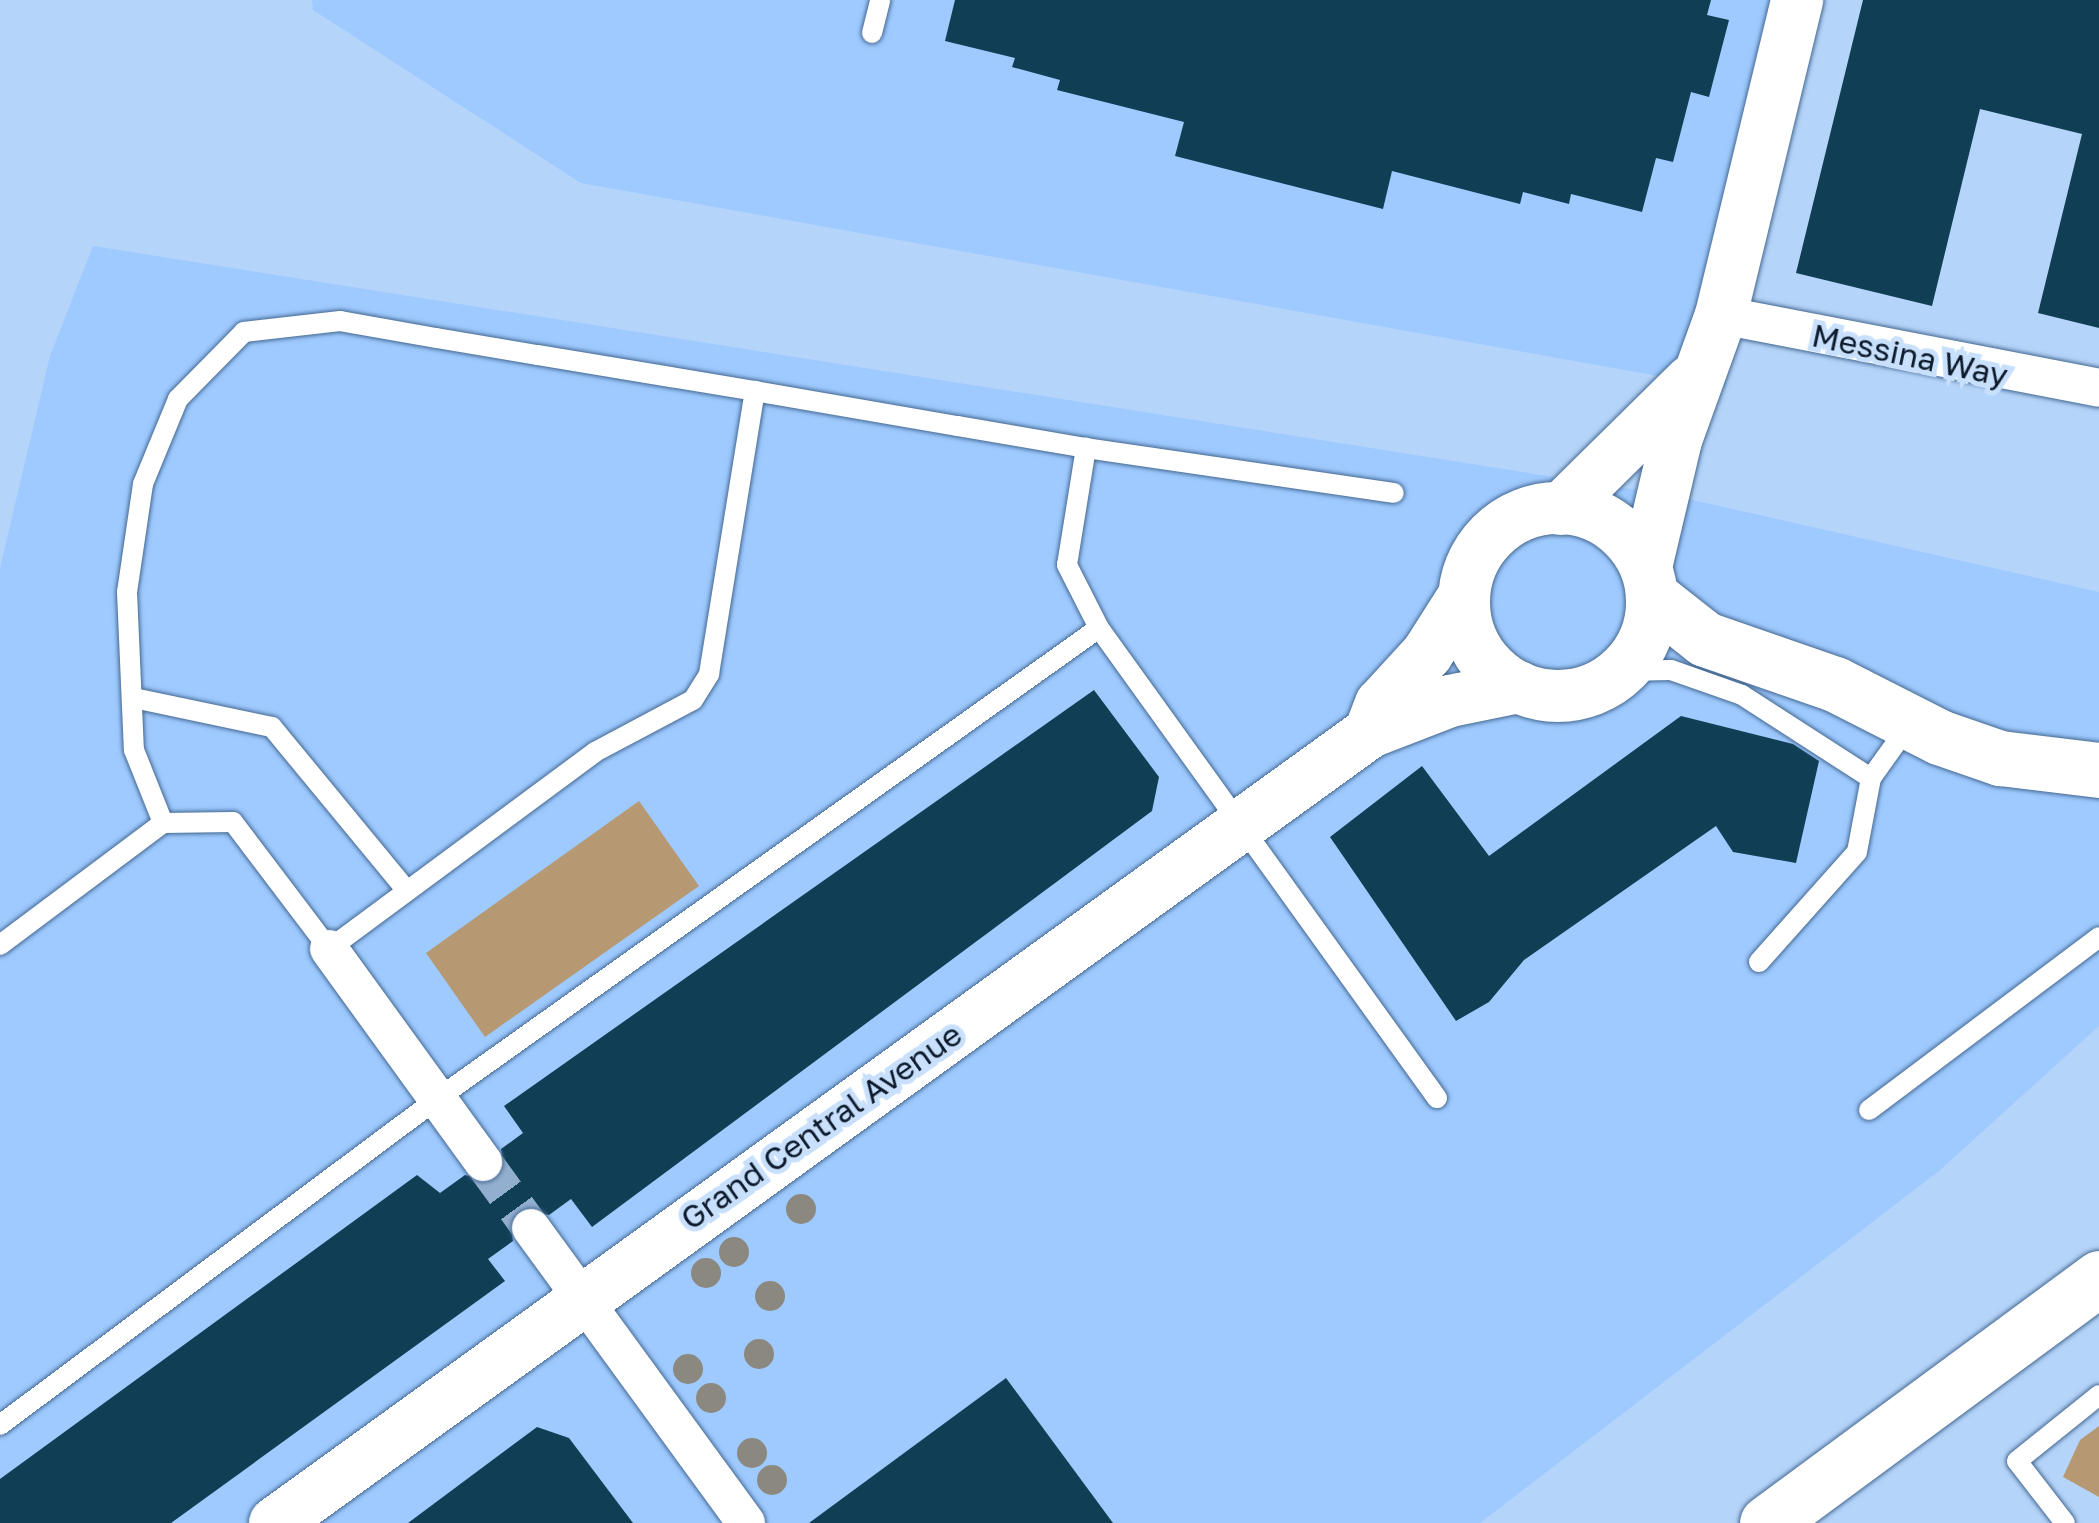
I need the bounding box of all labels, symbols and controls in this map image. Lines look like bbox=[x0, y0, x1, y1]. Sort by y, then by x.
street label: Messina Way bbox=[1809, 316, 2011, 394]
street label: Grand Central Avenue bbox=[673, 1014, 969, 1238]

